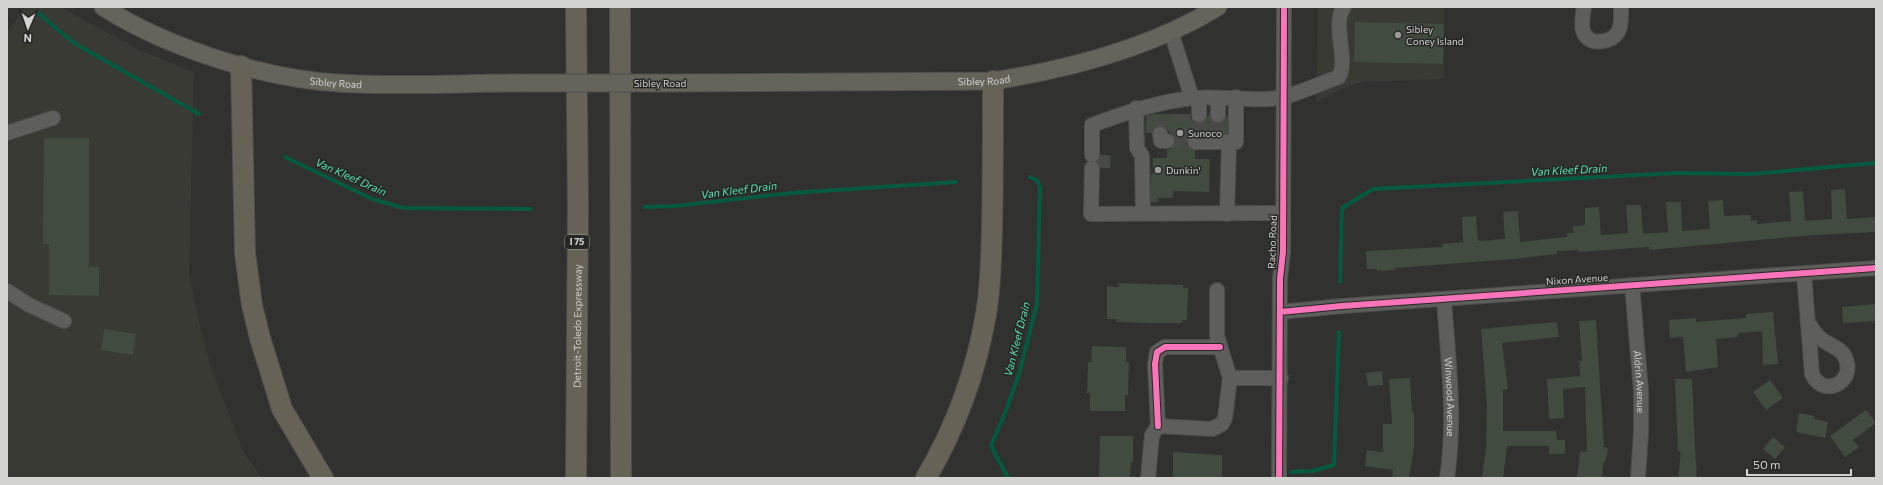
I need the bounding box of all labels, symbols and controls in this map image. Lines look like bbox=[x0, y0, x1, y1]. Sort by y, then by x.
north arrow bbox=[8, 8, 48, 48]
place label: Sibley Coney Island bbox=[1406, 23, 1464, 47]
marker: Sibley Coney Island bbox=[1393, 30, 1403, 40]
text: N bbox=[23, 32, 32, 45]
street label: Sibley Road bbox=[958, 72, 1011, 87]
street label: Sibley Road bbox=[309, 74, 362, 90]
street label: Sibley Road bbox=[634, 77, 686, 89]
place label: Sunoco bbox=[1188, 127, 1222, 139]
marker: Sunoco bbox=[1175, 128, 1185, 138]
water label: Van Kleef Drain bbox=[314, 155, 389, 198]
water label: Van Kleef Drain bbox=[1530, 161, 1608, 178]
place label: Dunkin' bbox=[1166, 164, 1200, 176]
marker: Dunkin' bbox=[1153, 165, 1163, 175]
water label: Van Kleef Drain bbox=[700, 178, 778, 201]
street label: Racho Road bbox=[1265, 215, 1279, 269]
road number: I 75 bbox=[565, 235, 589, 249]
street label: Detroit-Toledo Expressway bbox=[571, 264, 584, 388]
street label: Nixon Avenue bbox=[1546, 271, 1608, 287]
water label: Van Kleef Drain bbox=[1001, 300, 1032, 378]
street label: Aldrin Avenue bbox=[1632, 350, 1647, 413]
street label: Winwood Avenue bbox=[1442, 357, 1457, 437]
scale bar bbox=[1747, 451, 1851, 477]
text: 50 m bbox=[1753, 457, 1781, 471]

